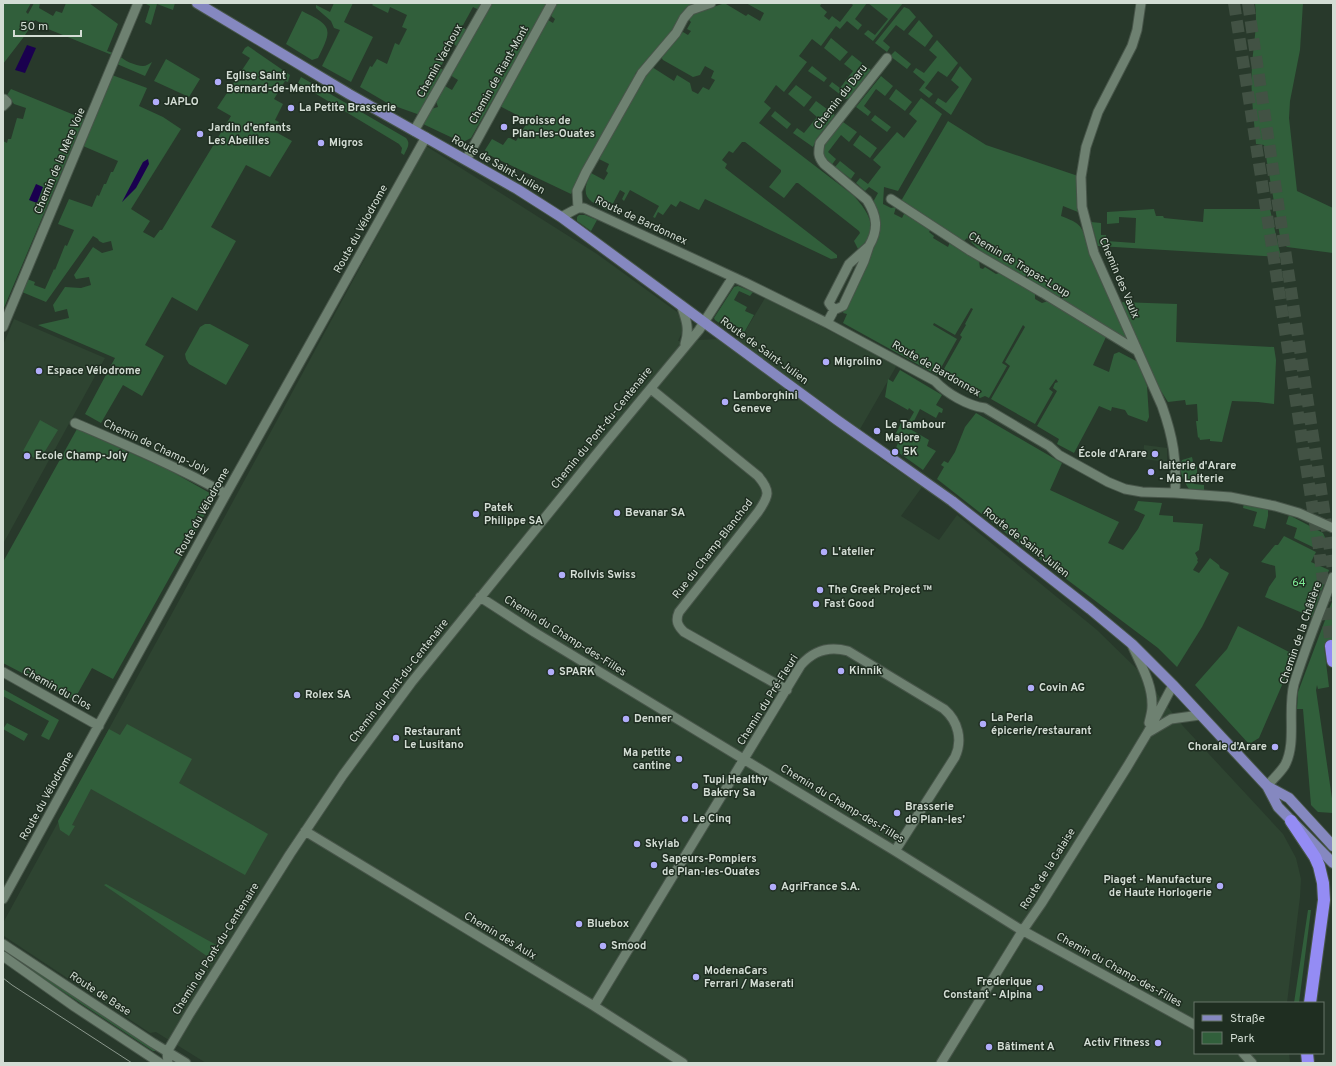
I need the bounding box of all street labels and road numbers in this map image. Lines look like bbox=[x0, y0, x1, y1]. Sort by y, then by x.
street label: Chemin Vachoux bbox=[414, 21, 466, 100]
street label: Chemin de Riant-Mont bbox=[466, 23, 532, 127]
street label: Chemin du Daru bbox=[811, 62, 871, 132]
street label: Chemin de la Mère Voie bbox=[31, 106, 89, 216]
street label: Route de Saint-Julien bbox=[449, 132, 547, 198]
street label: Route du Vélodrome bbox=[331, 182, 391, 276]
street label: Route de Bardonnex bbox=[593, 194, 690, 249]
street label: Chemin de Trapas-Loup bbox=[965, 229, 1073, 301]
street label: Chemin des Vaulx bbox=[1096, 235, 1142, 321]
street label: Route de Saint-Julien bbox=[717, 314, 811, 388]
street label: Route de Bardonnex bbox=[889, 338, 983, 400]
street label: Chemin du Pont-du-Centenaire bbox=[548, 364, 656, 492]
street label: Chemin de Champ-Joly bbox=[101, 416, 211, 478]
street label: Route du Vélodrome bbox=[173, 465, 233, 559]
street label: Rue du Champ-Blanchod bbox=[670, 496, 756, 602]
street label: Route de Saint-Julien bbox=[980, 505, 1072, 581]
street label: Chemin de la Châtière bbox=[1277, 580, 1325, 686]
street label: Chemin du Champ-des-Filles bbox=[501, 592, 629, 680]
street label: Chemin du Pont-du-Centenaire bbox=[346, 616, 452, 746]
street label: Chemin du Pré-Fleuri bbox=[734, 652, 802, 748]
street label: Chemin du Clos bbox=[20, 664, 94, 714]
street label: Route du Vélodrome bbox=[17, 749, 77, 843]
street label: Chemin du Champ-des-Filles bbox=[778, 761, 906, 847]
street label: Route de la Galaise bbox=[1017, 826, 1079, 912]
street label: Chemin du Pont-du-Centenaire bbox=[169, 880, 263, 1018]
street label: Chemin des Aulx bbox=[461, 909, 539, 963]
street label: Chemin du Champ-des-Filles bbox=[1054, 929, 1184, 1011]
street label: Route de Base bbox=[67, 969, 134, 1019]

